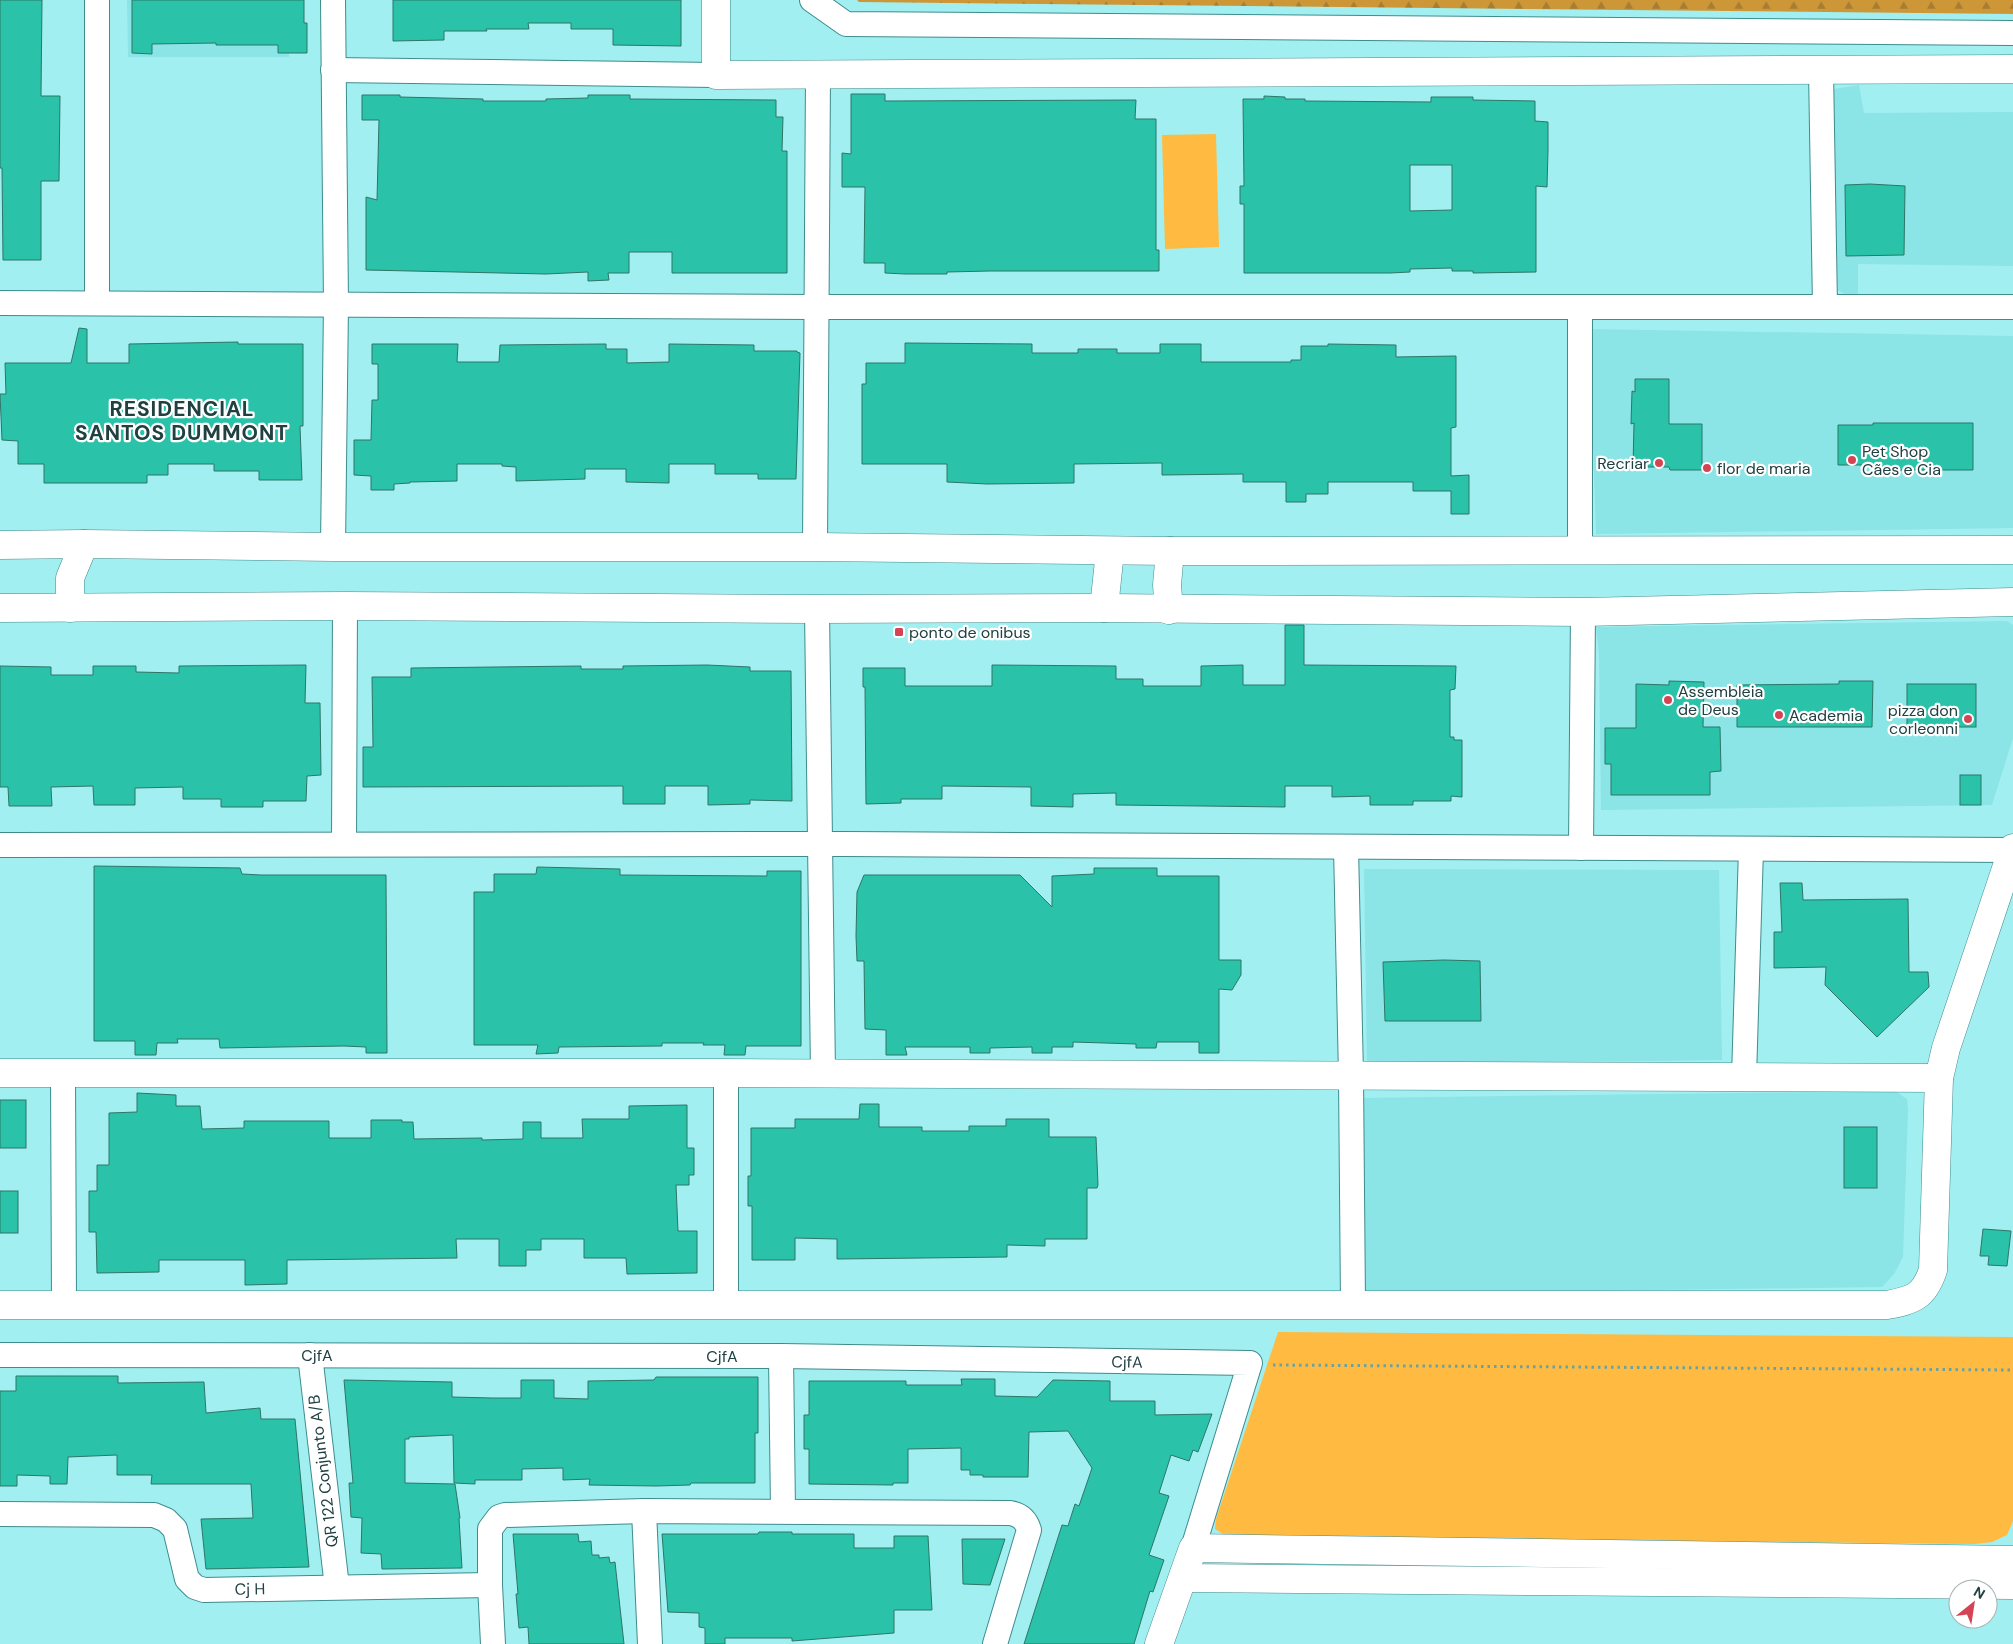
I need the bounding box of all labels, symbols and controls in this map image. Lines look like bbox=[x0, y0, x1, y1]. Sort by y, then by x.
district label: RESIDENCIAL SANTOS DUMMONT bbox=[75, 395, 289, 447]
place label: Pet Shop Cães e Cia bbox=[1862, 441, 1941, 480]
place label: Recriar bbox=[1597, 453, 1649, 474]
marker: Pet Shop Cães e Cia bbox=[1846, 454, 1858, 466]
marker: Recriar bbox=[1653, 457, 1665, 469]
place label: flor de maria bbox=[1717, 458, 1810, 479]
marker: flor de maria bbox=[1701, 462, 1713, 474]
place label: ponto de onibus bbox=[909, 622, 1031, 643]
marker: ponto de onibus bbox=[893, 626, 905, 638]
place label: Assembleia de Deus bbox=[1678, 681, 1763, 720]
marker: Assembleia de Deus bbox=[1662, 694, 1674, 706]
place label: pizza don corleonni bbox=[1888, 700, 1958, 739]
place label: Academia bbox=[1789, 705, 1863, 726]
marker: Academia bbox=[1773, 709, 1785, 721]
marker: pizza don corleonni bbox=[1962, 713, 1974, 725]
street label: CjfA bbox=[301, 1345, 333, 1366]
street label: CjfA bbox=[706, 1346, 738, 1367]
street label: CjfA bbox=[1111, 1351, 1143, 1373]
street label: QR 122 Conjunto A/B bbox=[303, 1394, 343, 1548]
street label: Cj H bbox=[235, 1578, 265, 1600]
north arrow bbox=[1948, 1579, 1998, 1629]
text: N bbox=[1971, 1582, 1988, 1603]

